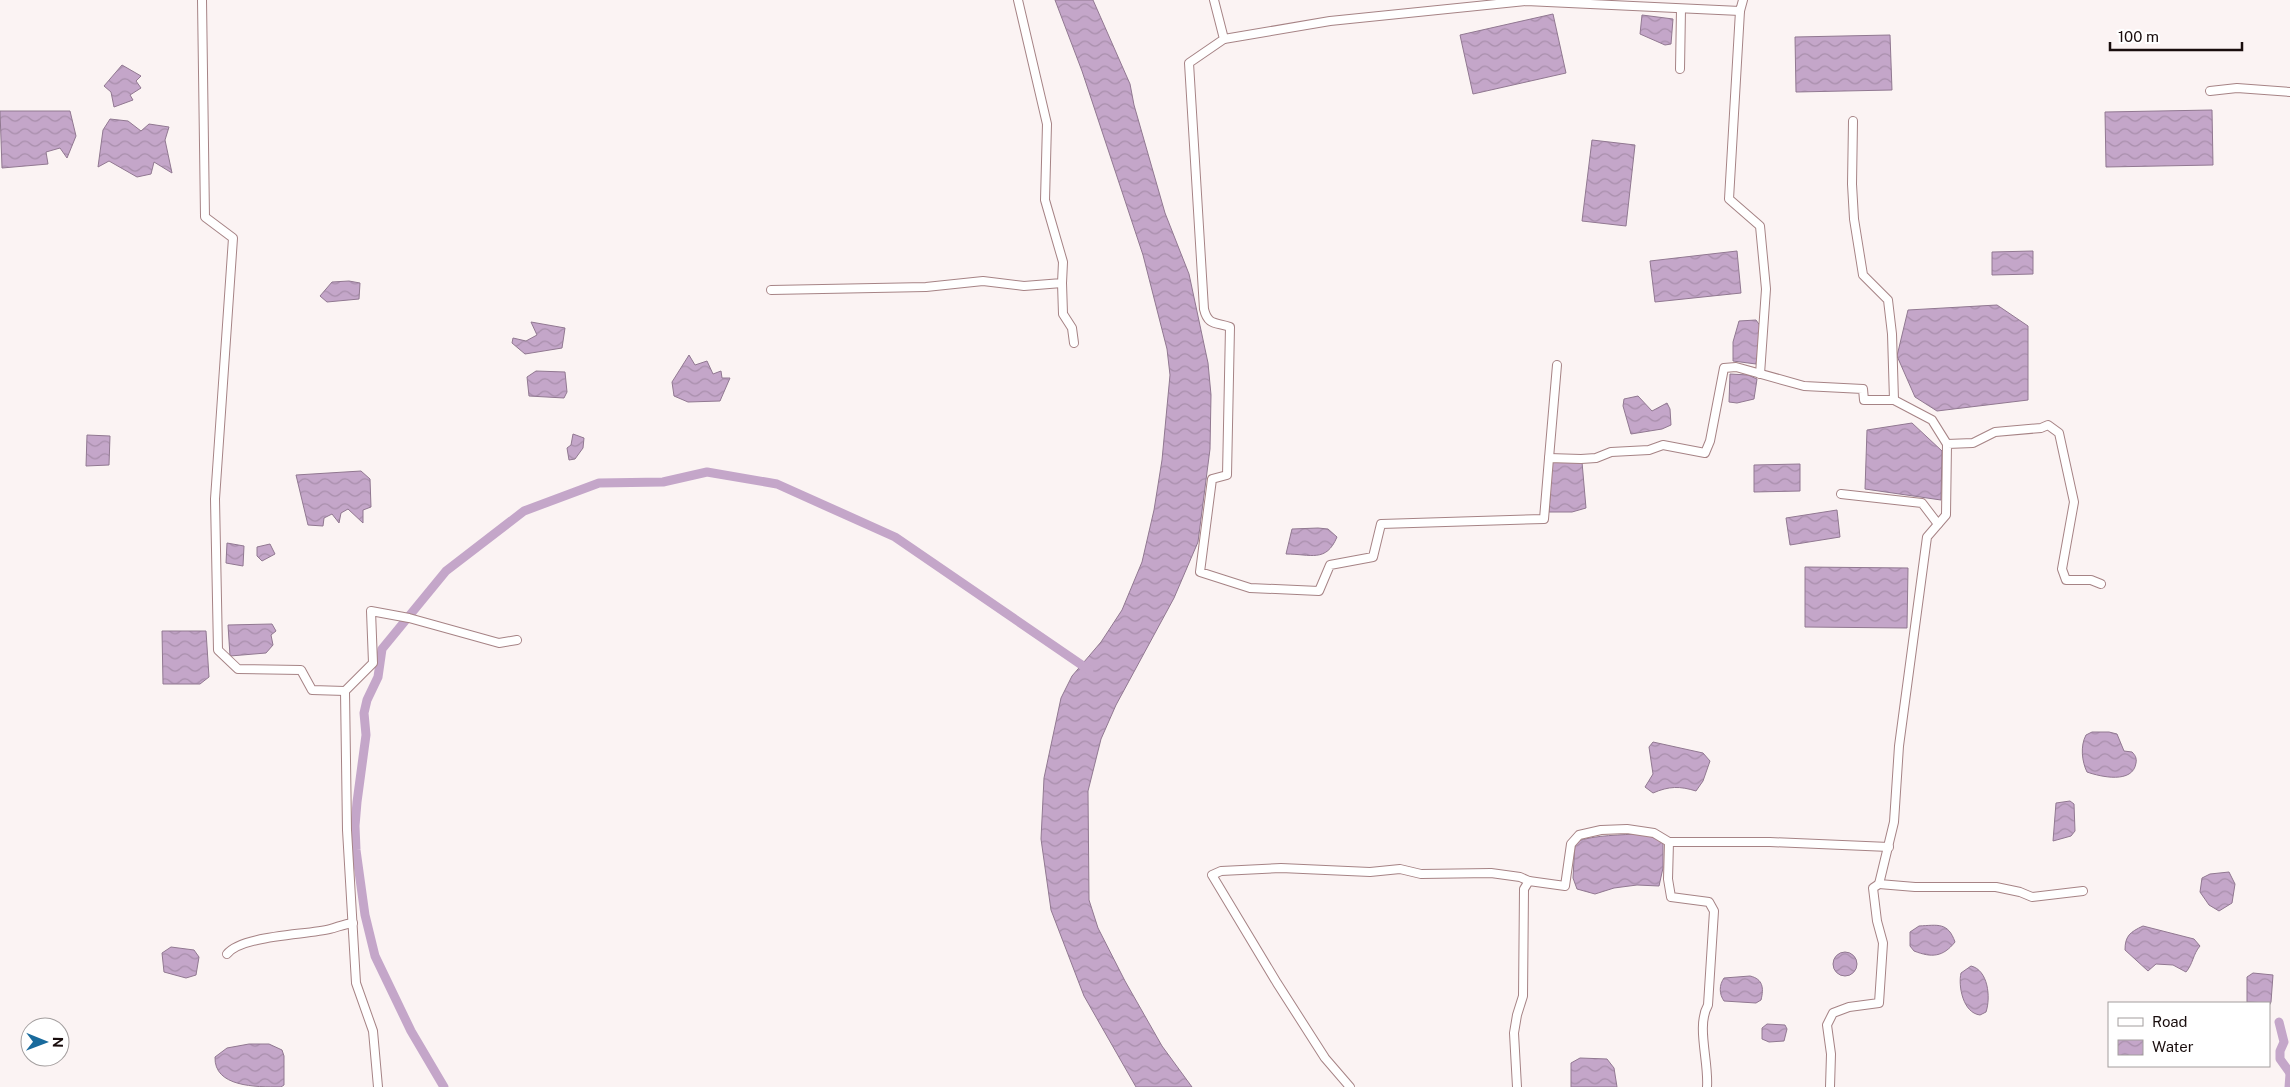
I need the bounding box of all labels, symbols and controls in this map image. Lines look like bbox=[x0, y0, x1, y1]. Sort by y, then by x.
scale bar bbox=[2110, 20, 2242, 52]
text: 100 m bbox=[2118, 28, 2159, 45]
legend bbox=[2108, 1002, 2270, 1067]
text: Road bbox=[2152, 1013, 2188, 1030]
north arrow bbox=[20, 1017, 70, 1067]
text: N bbox=[50, 1037, 66, 1048]
text: Water bbox=[2152, 1038, 2194, 1055]

